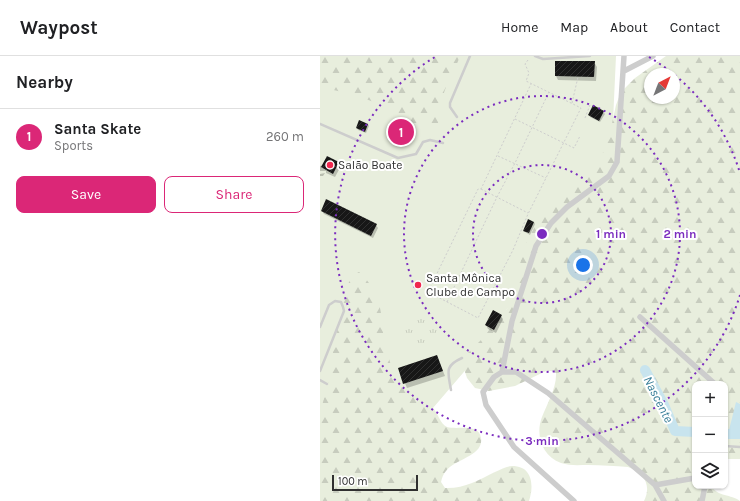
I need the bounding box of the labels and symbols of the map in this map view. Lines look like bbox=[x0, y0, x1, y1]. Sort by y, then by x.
north arrow bbox=[644, 68, 680, 104]
pin: 1 bbox=[388, 117, 414, 147]
place label: Salão Boate bbox=[338, 158, 403, 172]
marker: Salão Boate bbox=[325, 160, 335, 170]
centre of rings bbox=[535, 227, 549, 241]
text: 1 min bbox=[596, 227, 626, 241]
text: 2 min bbox=[663, 227, 697, 241]
your location bbox=[573, 255, 593, 275]
place label: Santa Mônica Clube de Campo bbox=[426, 271, 515, 299]
marker: Santa Mônica Clube de Campo bbox=[413, 280, 423, 290]
water label: Nascente bbox=[640, 373, 677, 425]
text: 3 min bbox=[525, 434, 559, 448]
scale bar bbox=[332, 473, 418, 492]

